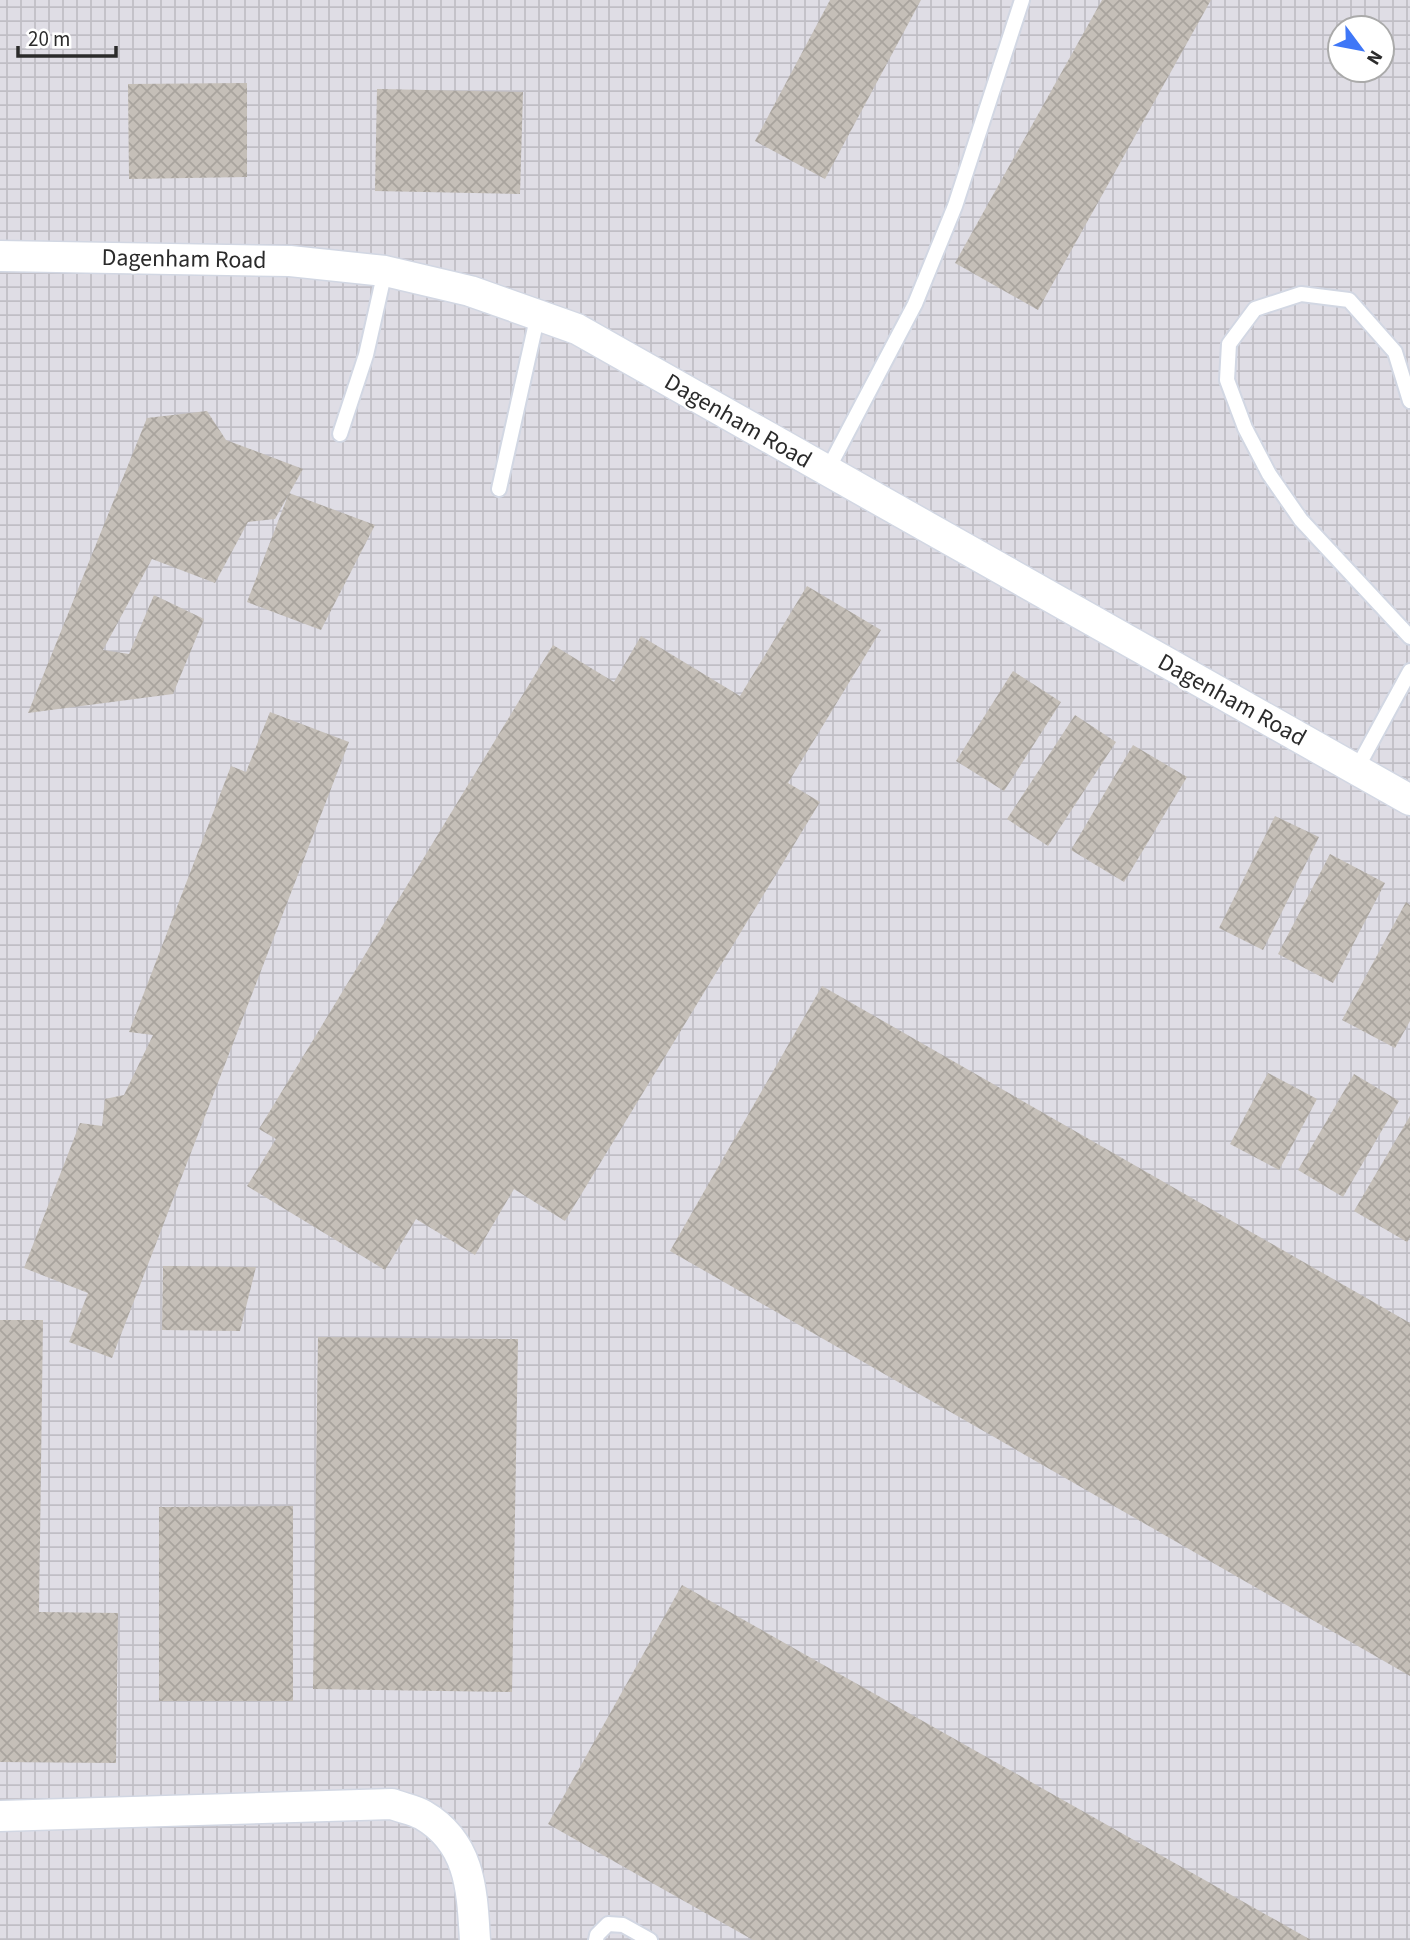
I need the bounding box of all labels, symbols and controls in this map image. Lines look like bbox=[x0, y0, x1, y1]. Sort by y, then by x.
scale bar bbox=[18, 14, 116, 58]
north arrow bbox=[1326, 14, 1396, 84]
text: 20 m bbox=[28, 24, 70, 54]
text: N bbox=[1359, 45, 1389, 70]
street label: Dagenham Road bbox=[101, 240, 267, 278]
street label: Dagenham Road bbox=[658, 365, 818, 477]
street label: Dagenham Road bbox=[1151, 645, 1313, 755]

